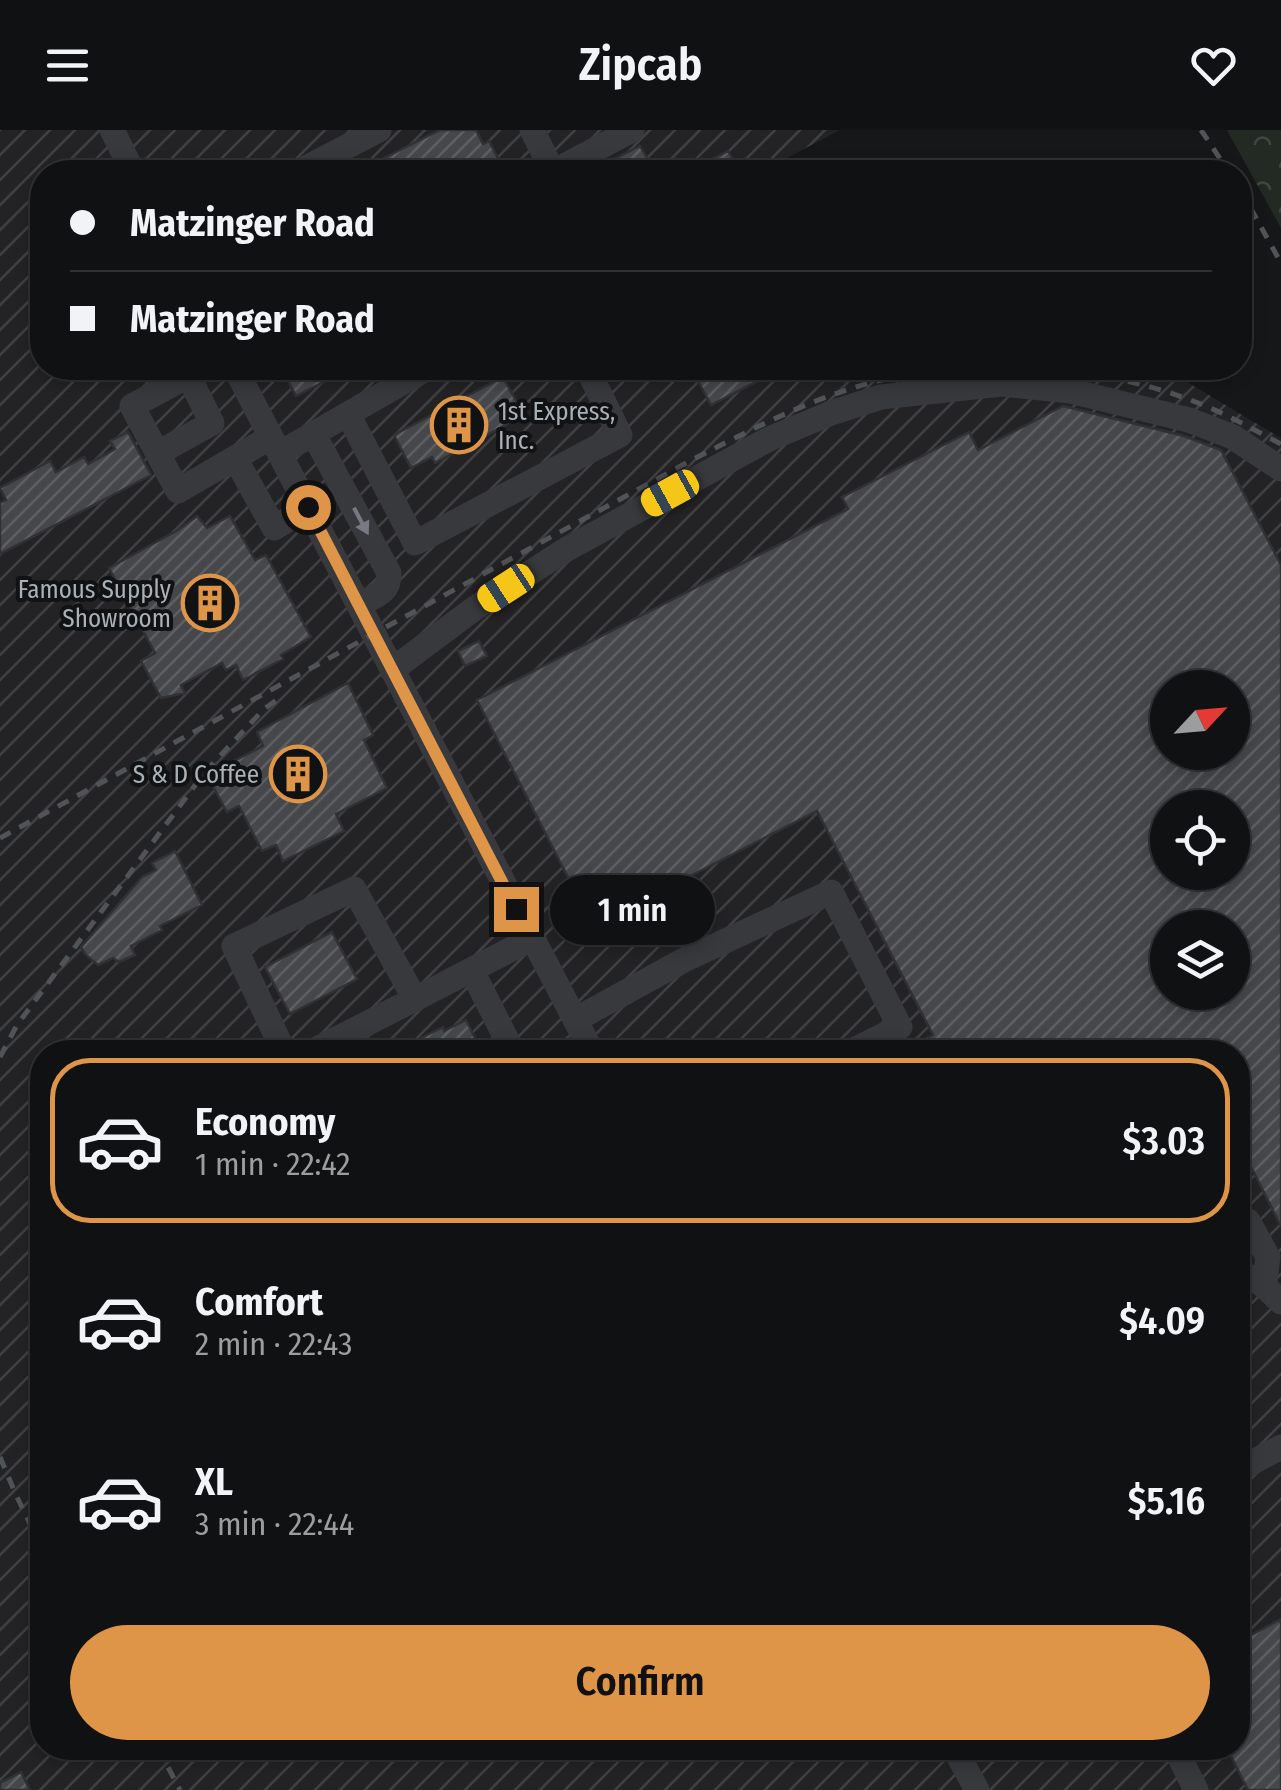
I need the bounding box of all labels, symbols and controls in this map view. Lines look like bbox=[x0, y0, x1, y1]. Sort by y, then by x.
icon: menu bbox=[40, 38, 95, 93]
text: Zipcab bbox=[579, 38, 702, 92]
icon: heart bbox=[1186, 38, 1241, 93]
text: Matzinger Road bbox=[130, 200, 375, 246]
text: Matzinger Road bbox=[130, 296, 375, 342]
building icon: 1st Express, Inc. bbox=[429, 395, 489, 455]
place label: 1st Express, Inc. bbox=[498, 397, 615, 456]
car bbox=[636, 465, 704, 521]
route start bbox=[286, 485, 331, 530]
one-way arrow bbox=[352, 506, 369, 535]
car bbox=[473, 559, 539, 617]
building icon: Famous Supply Showroom bbox=[180, 573, 240, 633]
place label: Famous Supply Showroom bbox=[18, 575, 171, 634]
north arrow bbox=[1150, 670, 1250, 770]
map controls bbox=[1150, 670, 1250, 1010]
building icon: S & D Coffee bbox=[268, 744, 328, 804]
place label: S & D Coffee bbox=[133, 760, 259, 790]
button: locate bbox=[1150, 790, 1250, 890]
callout: 1 min bbox=[551, 874, 716, 944]
route end bbox=[494, 887, 539, 932]
text: 1 min bbox=[598, 891, 667, 929]
button: layers bbox=[1150, 910, 1250, 1010]
icon: car bbox=[75, 1096, 165, 1186]
text: Economy bbox=[195, 1099, 335, 1145]
text: $3.03 bbox=[1122, 1118, 1205, 1164]
text: 1 min · 22:42 bbox=[195, 1145, 350, 1183]
icon: car bbox=[75, 1276, 165, 1366]
text: Comfort bbox=[195, 1279, 323, 1325]
text: $4.09 bbox=[1119, 1298, 1205, 1344]
text: 2 min · 22:43 bbox=[195, 1325, 352, 1363]
icon: car bbox=[75, 1456, 165, 1546]
text: XL bbox=[195, 1459, 233, 1505]
text: $5.16 bbox=[1128, 1478, 1205, 1524]
text: 3 min · 22:44 bbox=[195, 1505, 354, 1543]
button: Confirm bbox=[70, 1625, 1210, 1740]

